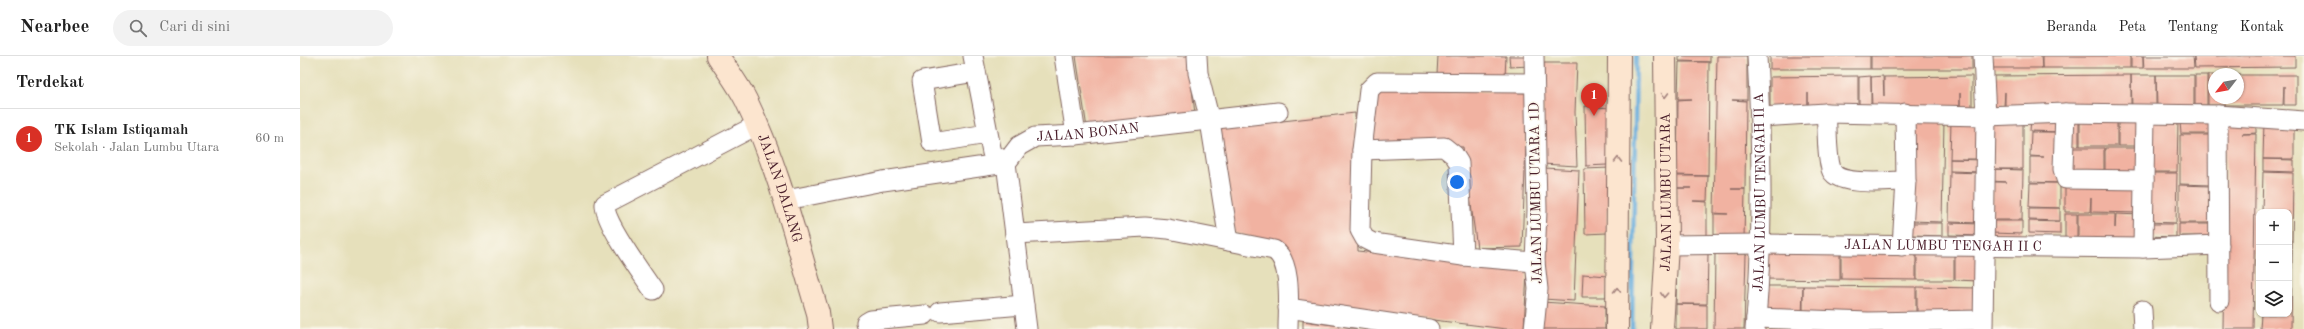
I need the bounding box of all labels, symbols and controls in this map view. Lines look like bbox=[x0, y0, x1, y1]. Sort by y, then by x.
search box bbox=[113, 10, 393, 46]
icon: search bbox=[127, 17, 149, 39]
text: Nearbee bbox=[20, 18, 89, 37]
text: Cari di sini bbox=[159, 20, 230, 35]
text: Beranda bbox=[2046, 20, 2097, 34]
text: Peta bbox=[2119, 20, 2146, 34]
text: Tentang bbox=[2168, 20, 2218, 34]
text: Kontak bbox=[2240, 20, 2284, 34]
north arrow bbox=[2208, 68, 2244, 104]
text: Terdekat bbox=[16, 74, 84, 91]
pin: 1 bbox=[1581, 83, 1607, 116]
one-way arrow bbox=[1661, 92, 1669, 98]
street label: JALAN LUMBU TENGAH II A bbox=[1751, 92, 1768, 292]
street label: JALAN LUMBU UTARA 1D bbox=[1527, 102, 1545, 284]
street label: JALAN LUMBU UTARA bbox=[1658, 112, 1674, 272]
street label: JALAN BONAN bbox=[1036, 121, 1140, 144]
text: TK Islam Istiqamah bbox=[54, 123, 188, 138]
text: 1 bbox=[25, 132, 33, 145]
text: 60 m bbox=[255, 132, 284, 145]
street label: JALAN DALANG bbox=[755, 132, 804, 244]
text: Sekolah · Jalan Lumbu Utara bbox=[54, 141, 219, 154]
one-way arrow bbox=[1614, 157, 1623, 163]
your location bbox=[1447, 172, 1467, 192]
map controls bbox=[2256, 209, 2292, 317]
button: + bbox=[2256, 209, 2292, 245]
street label: JALAN LUMBU TENGAH II C bbox=[1844, 238, 2042, 254]
button: − bbox=[2256, 245, 2292, 281]
button: layers bbox=[2256, 281, 2292, 317]
one-way arrow bbox=[1613, 287, 1621, 293]
one-way arrow bbox=[1660, 292, 1669, 298]

